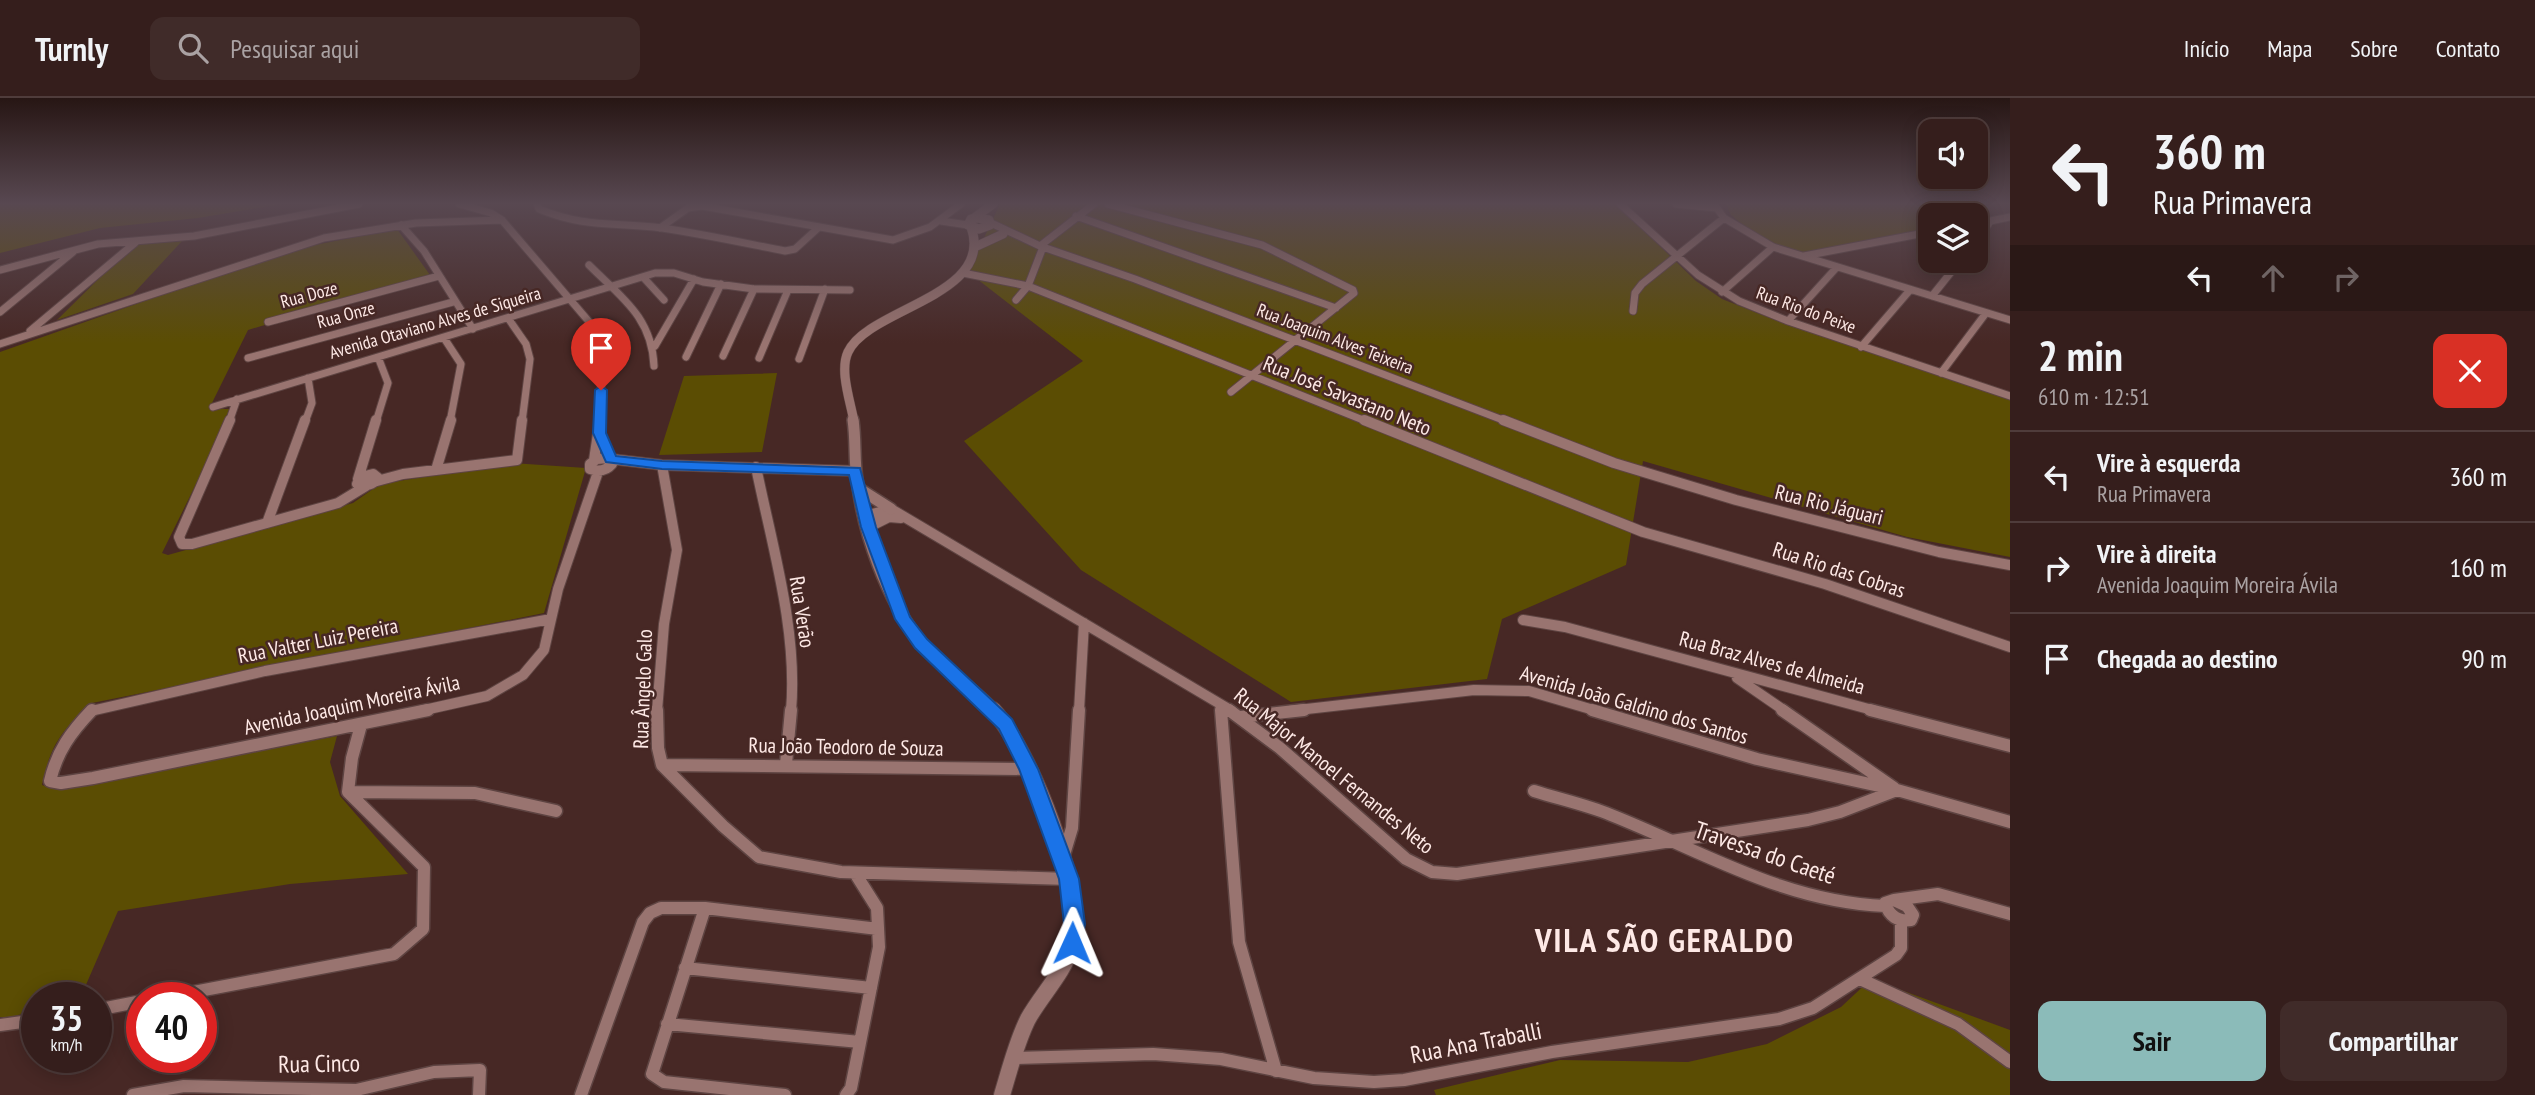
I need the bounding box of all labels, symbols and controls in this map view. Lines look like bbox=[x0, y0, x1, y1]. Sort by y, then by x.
search box bbox=[150, 17, 640, 80]
text: Turnly bbox=[35, 27, 108, 70]
icon: search bbox=[174, 29, 212, 67]
text: Pesquisar aqui bbox=[230, 32, 359, 65]
text: Início bbox=[2184, 33, 2229, 64]
text: Mapa bbox=[2267, 33, 2312, 64]
text: Sobre bbox=[2350, 33, 2398, 64]
text: Contato bbox=[2436, 33, 2500, 64]
map controls bbox=[1918, 119, 1988, 273]
button: sound bbox=[1918, 119, 1988, 189]
text: 360 m bbox=[2153, 119, 2266, 183]
icon: left bbox=[2038, 126, 2129, 217]
text: Rua Primavera bbox=[2153, 181, 2312, 223]
button: layers bbox=[1918, 203, 1988, 273]
icon: left bbox=[2181, 259, 2219, 297]
icon: ahead bbox=[2254, 259, 2292, 297]
icon: right bbox=[2327, 259, 2365, 297]
street label: Rua Doze bbox=[278, 276, 340, 313]
street label: Avenida Otaviano Alves de Siqueira bbox=[326, 281, 543, 364]
street label: Rua Rio do Peixe bbox=[1753, 281, 1859, 338]
street label: Rua Onze bbox=[314, 296, 377, 333]
street label: Rua Joaquim Alves Teixeira bbox=[1254, 298, 1417, 379]
pin bbox=[571, 318, 631, 390]
text: 2 min bbox=[2038, 328, 2123, 383]
icon: arrive bbox=[582, 329, 620, 367]
button: close bbox=[2433, 334, 2507, 408]
street label: Rua José Savastano Neto bbox=[1259, 349, 1435, 442]
text: 610 m · 12:51 bbox=[2038, 382, 2150, 411]
text: Vire à esquerda bbox=[2097, 446, 2240, 479]
icon: left bbox=[2038, 458, 2076, 496]
text: 360 m bbox=[2449, 460, 2507, 493]
street label: Rua Rio Jáguari bbox=[1772, 478, 1886, 531]
text: Rua Primavera bbox=[2097, 479, 2211, 508]
street label: Rua Rio das Cobras bbox=[1769, 535, 1909, 604]
text: Vire à direita bbox=[2097, 537, 2216, 570]
icon: right bbox=[2038, 549, 2076, 587]
text: 160 m bbox=[2449, 551, 2507, 584]
text: Avenida Joaquim Moreira Ávila bbox=[2097, 570, 2338, 599]
street label: Rua Verão bbox=[784, 574, 821, 650]
street label: Rua Valter Luiz Pereira bbox=[236, 612, 400, 669]
street label: Rua Braz Alves de Almeida bbox=[1676, 625, 1868, 700]
street label: Rua Ângelo Galo bbox=[627, 629, 658, 749]
icon: arrive bbox=[2038, 640, 2076, 678]
text: Chegada ao destino bbox=[2097, 642, 2278, 675]
text: 90 m bbox=[2461, 642, 2507, 675]
street label: Avenida João Galdino dos Santos bbox=[1517, 659, 1751, 750]
street label: Avenida Joaquim Moreira Ávila bbox=[242, 668, 462, 741]
street label: Rua Major Manoel Fernandes Neto bbox=[1229, 682, 1440, 860]
street label: Rua João Teodoro de Souza bbox=[748, 731, 944, 762]
street label: Travessa do Caeté bbox=[1690, 814, 1840, 891]
position arrow bbox=[1035, 906, 1109, 980]
district label: VILA SÃO GERALDO bbox=[1534, 918, 1795, 961]
speed limit sign: 40 bbox=[126, 982, 217, 1073]
text: 35 bbox=[50, 995, 83, 1041]
button: Sair bbox=[2038, 1001, 2266, 1081]
button: Compartilhar bbox=[2280, 1001, 2507, 1081]
street label: Rua Ana Traballi bbox=[1408, 1015, 1544, 1070]
text: km/h bbox=[51, 1033, 82, 1056]
street label: Rua Cinco bbox=[278, 1047, 360, 1080]

